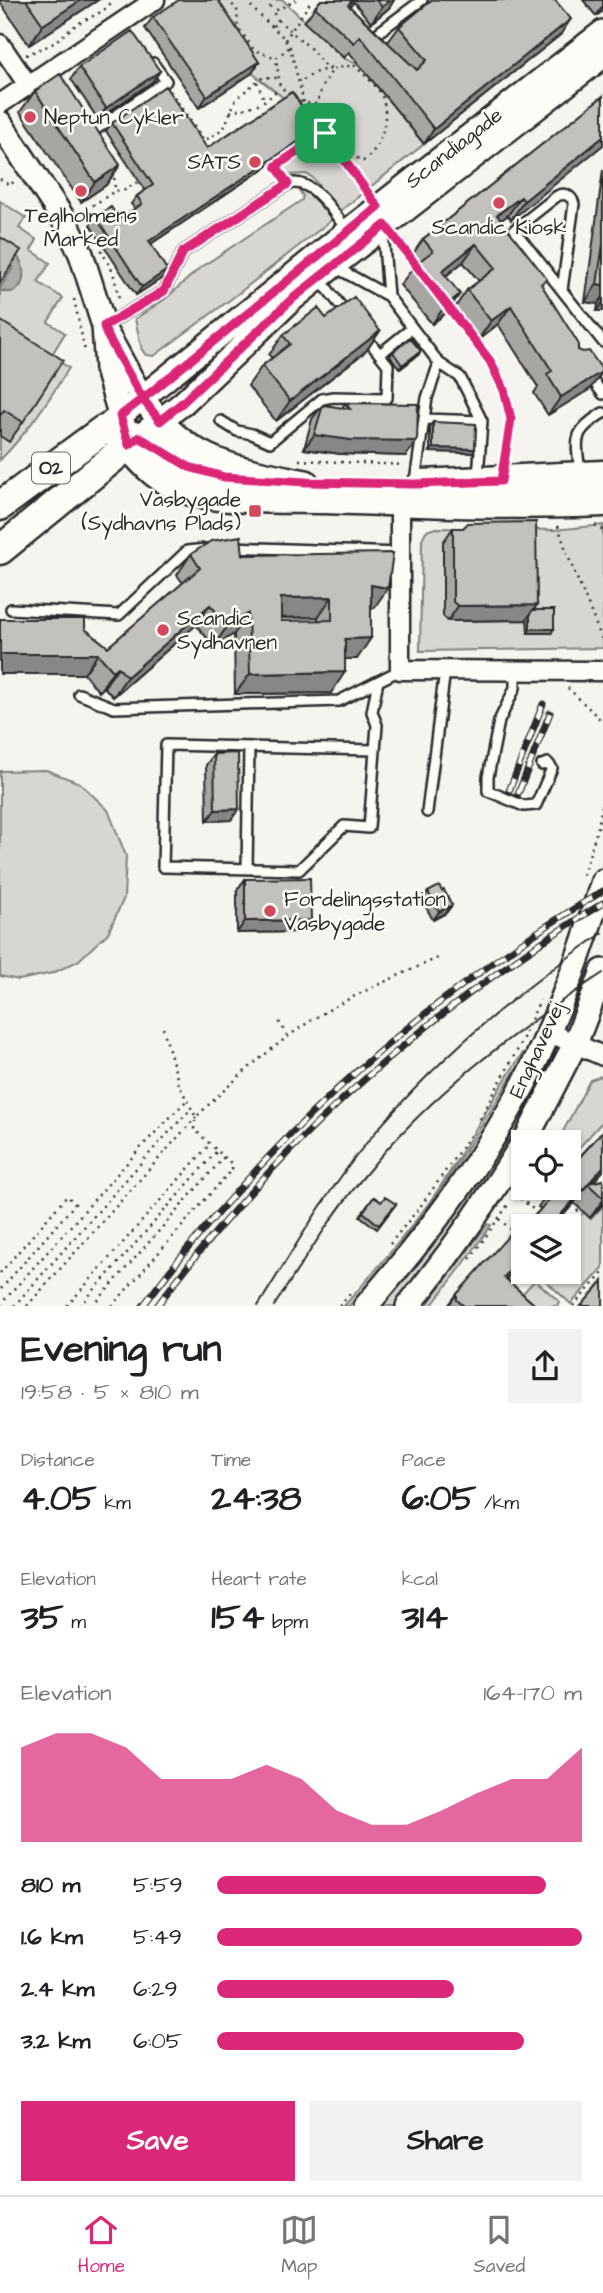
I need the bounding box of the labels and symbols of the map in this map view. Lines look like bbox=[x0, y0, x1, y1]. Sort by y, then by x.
street label: Scandiagade bbox=[399, 101, 510, 197]
place label: Neptun Cykler bbox=[44, 103, 184, 134]
pin bbox=[295, 103, 355, 163]
marker: Neptun Cykler bbox=[22, 109, 38, 125]
place label: SATS bbox=[187, 148, 241, 177]
marker: SATS bbox=[247, 154, 263, 170]
marker: Teglholmens Marked bbox=[73, 183, 89, 199]
marker: Scandic Kiosk bbox=[491, 195, 507, 211]
place label: Teglholmens Marked bbox=[25, 201, 137, 254]
place label: Scandic Kiosk bbox=[432, 213, 566, 242]
road number: O2 bbox=[32, 453, 70, 484]
place label: Vasbygade (Sydhavns Plads) bbox=[81, 485, 241, 540]
marker: Vasbygade (Sydhavns Plads) bbox=[247, 503, 263, 519]
place label: Scandic Sydhavnen bbox=[177, 604, 277, 659]
marker: Scandic Sydhavnen bbox=[155, 622, 171, 638]
place label: Fordelingsstation Vasbygade bbox=[284, 885, 446, 940]
marker: Fordelingsstation Vasbygade bbox=[262, 903, 278, 919]
street label: Enghavevej bbox=[502, 997, 574, 1104]

